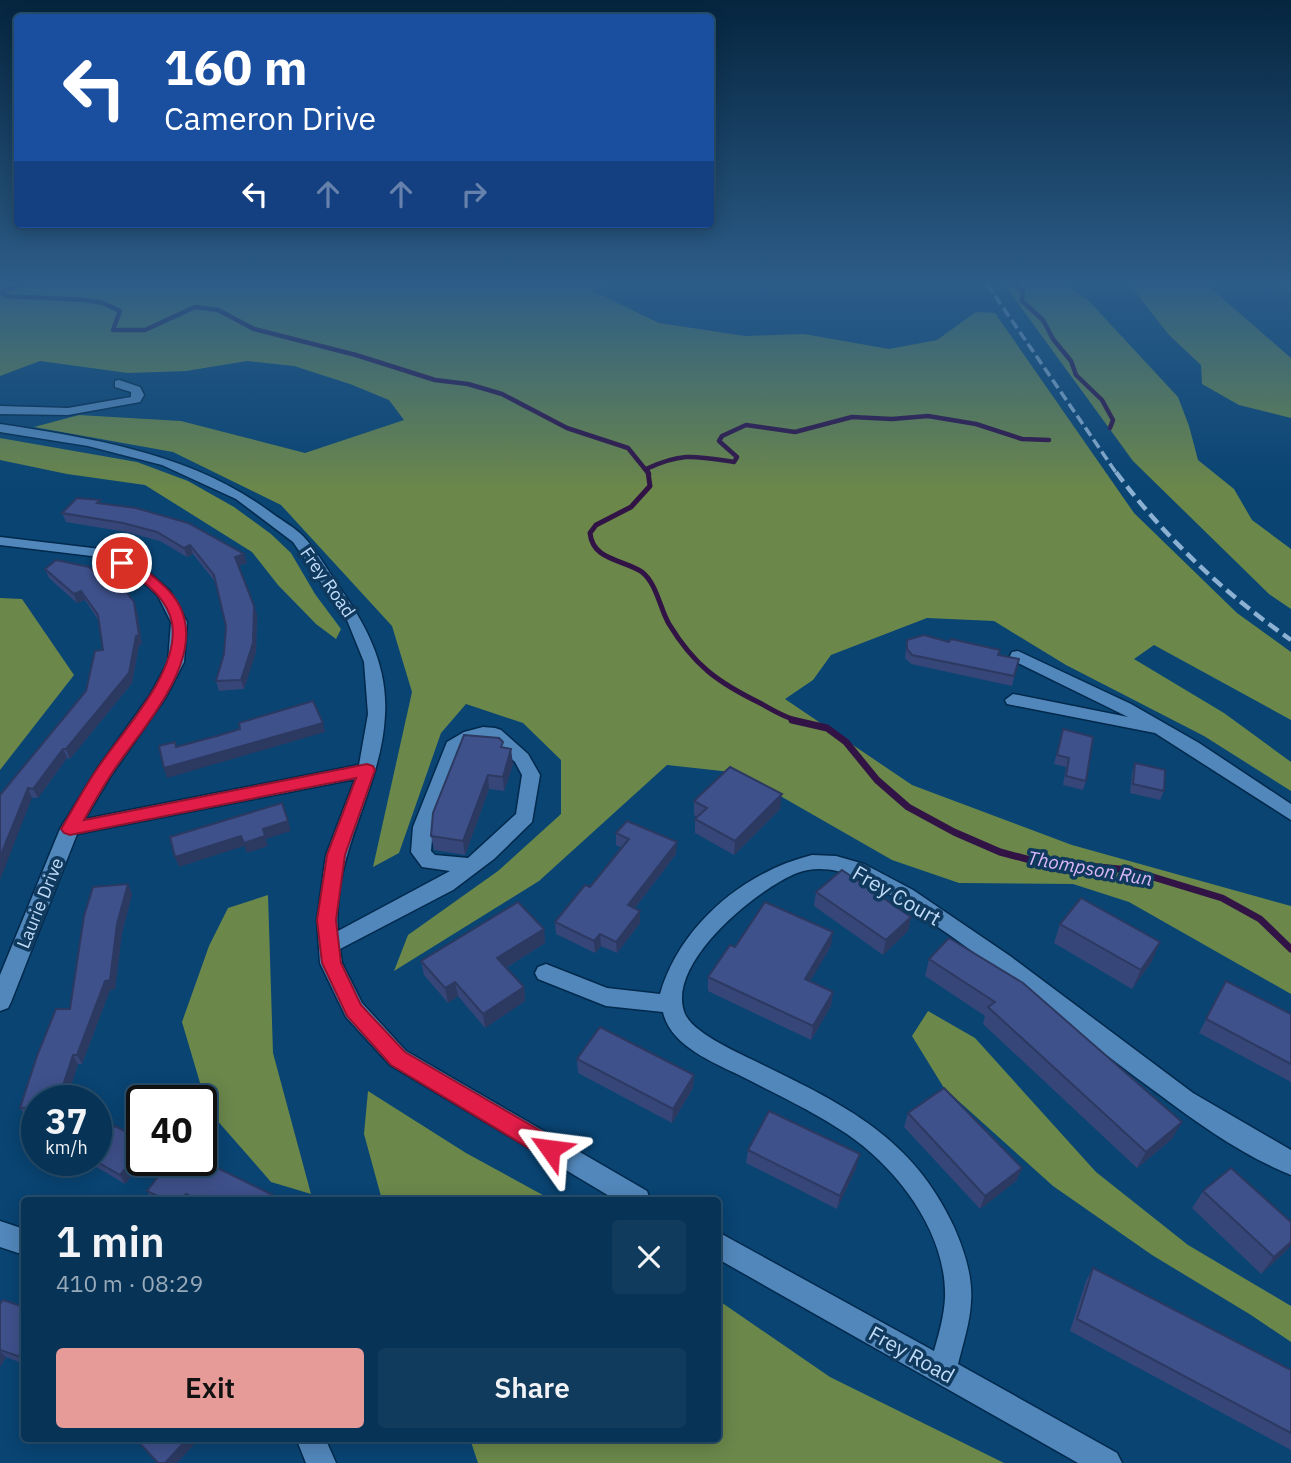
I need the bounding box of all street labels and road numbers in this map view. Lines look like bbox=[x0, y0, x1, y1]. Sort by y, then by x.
street label: Frey Road bbox=[295, 542, 361, 622]
street label: Laurie Drive bbox=[11, 854, 69, 952]
street label: Frey Court bbox=[848, 858, 946, 932]
street label: Frey Road bbox=[864, 1319, 960, 1389]

